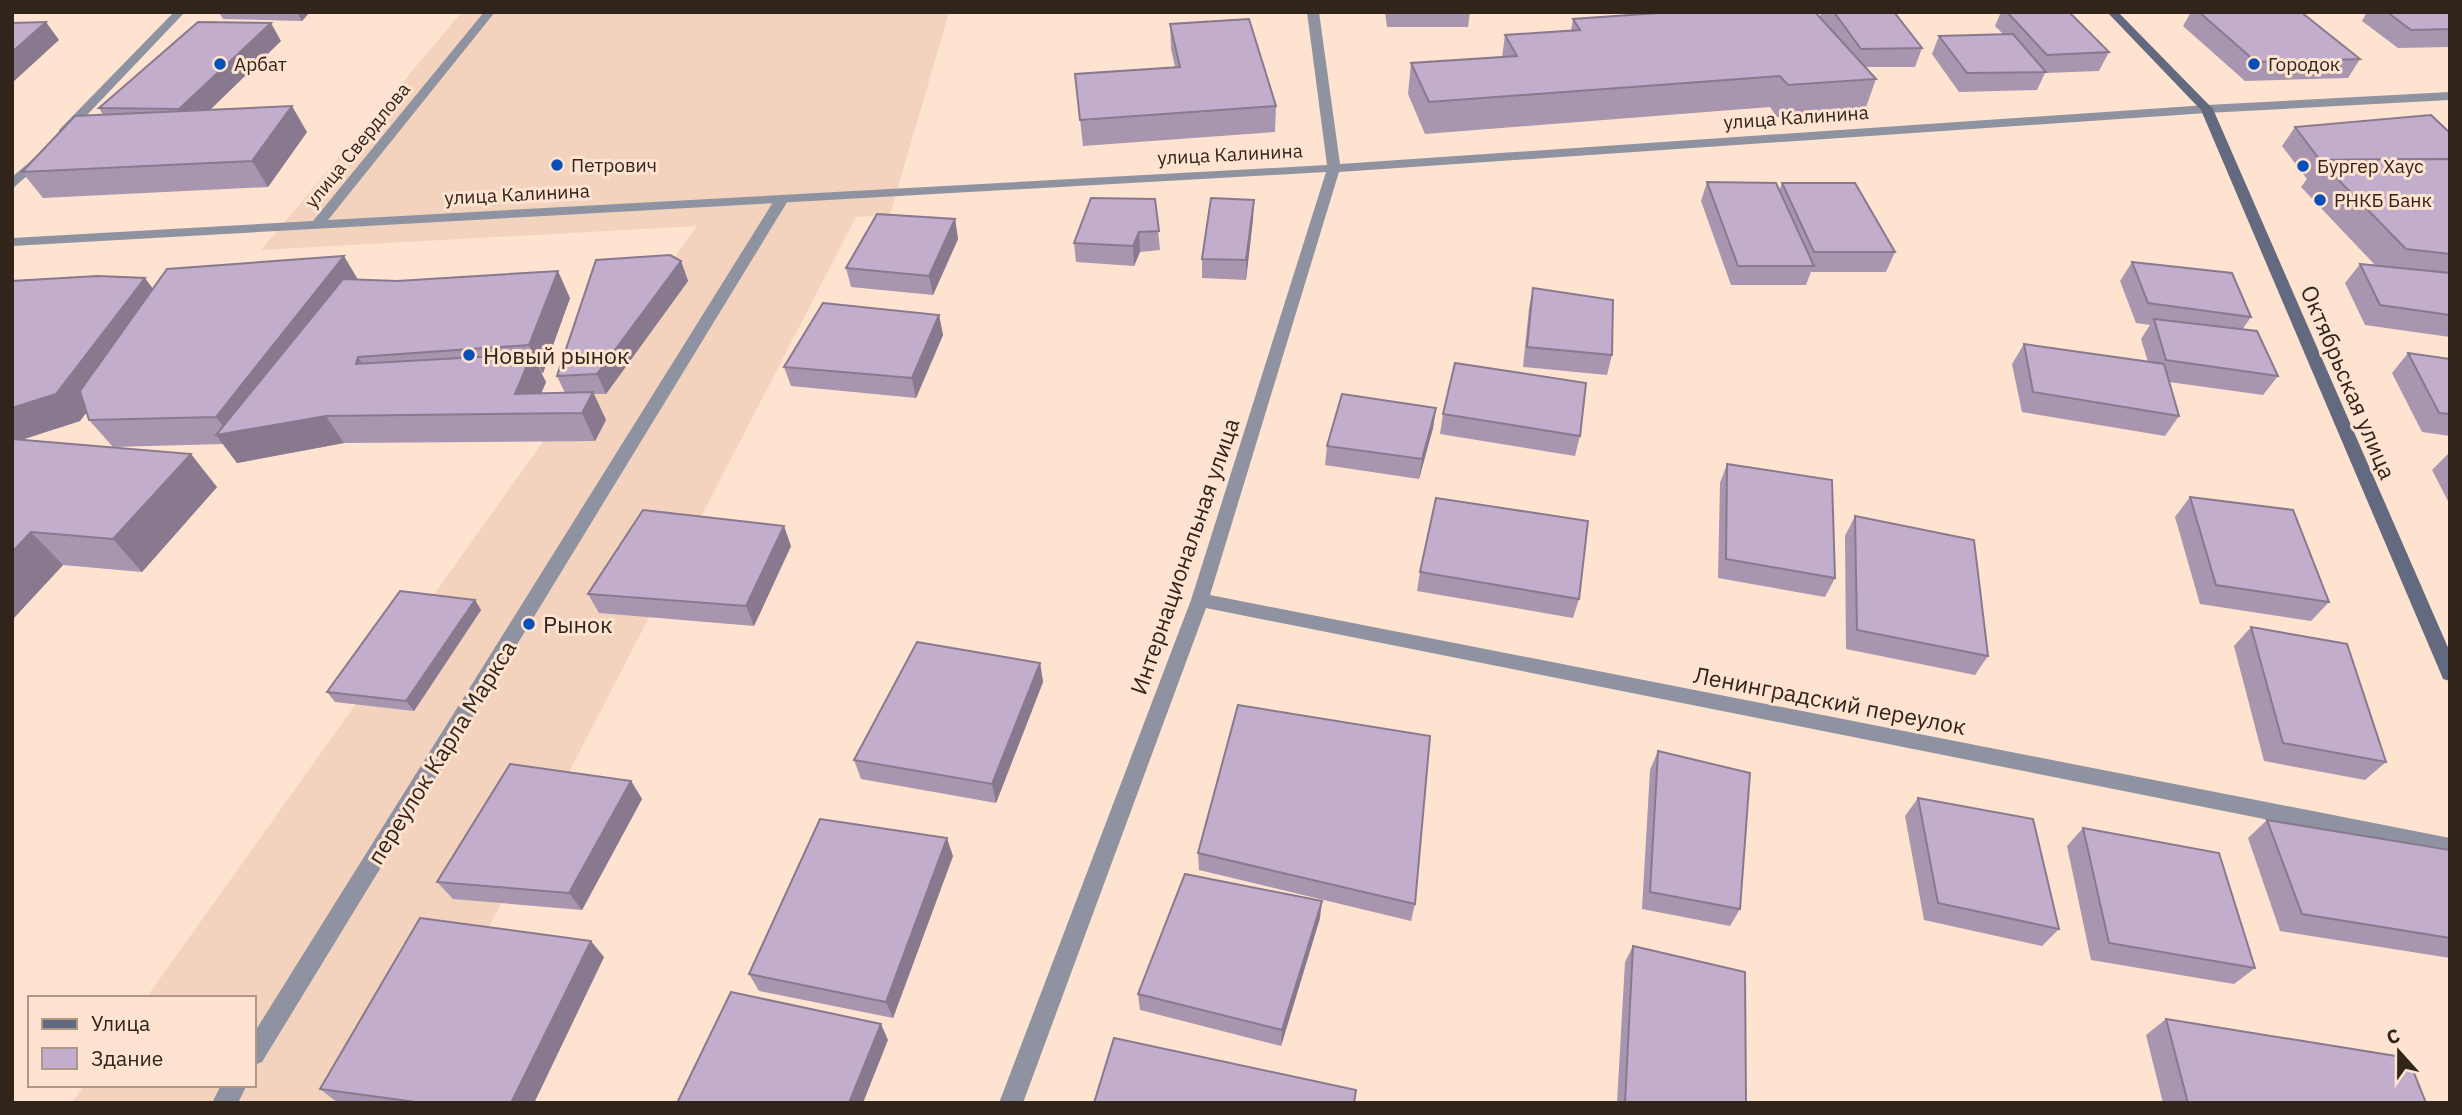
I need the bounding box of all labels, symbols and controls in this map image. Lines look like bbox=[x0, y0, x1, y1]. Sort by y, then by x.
place label: Арбат bbox=[234, 52, 287, 76]
place label: Городок bbox=[2268, 52, 2340, 76]
marker: Арбат bbox=[212, 56, 228, 72]
marker: Городок bbox=[2246, 56, 2262, 72]
street label: улица Свердлова bbox=[299, 77, 415, 213]
street label: улица Калинина bbox=[1723, 100, 1869, 134]
street label: улица Калинина bbox=[1157, 138, 1303, 170]
place label: Петрович bbox=[571, 153, 657, 177]
place label: Бургер Хаус bbox=[2317, 154, 2424, 178]
marker: Петрович bbox=[549, 157, 565, 173]
marker: Бургер Хаус bbox=[2295, 158, 2311, 174]
street label: улица Калинина bbox=[444, 178, 590, 210]
place label: РНКБ Банк bbox=[2334, 188, 2432, 212]
marker: РНКБ Банк bbox=[2312, 192, 2328, 208]
street label: Октябрьская улица bbox=[2295, 280, 2403, 484]
place label: Новый рынок bbox=[483, 340, 630, 370]
marker: Новый рынок bbox=[461, 347, 477, 363]
street label: Интернациональная улица bbox=[1123, 414, 1245, 698]
place label: Рынок bbox=[543, 609, 613, 639]
marker: Рынок bbox=[521, 616, 537, 632]
street label: переулок Карла Маркса bbox=[360, 634, 522, 870]
street label: Ленинградский переулок bbox=[1691, 659, 1969, 741]
legend bbox=[28, 996, 256, 1087]
text: Улица bbox=[91, 1009, 150, 1037]
north arrow bbox=[2364, 1017, 2434, 1087]
text: С bbox=[2383, 1023, 2403, 1050]
text: Здание bbox=[91, 1044, 163, 1072]

